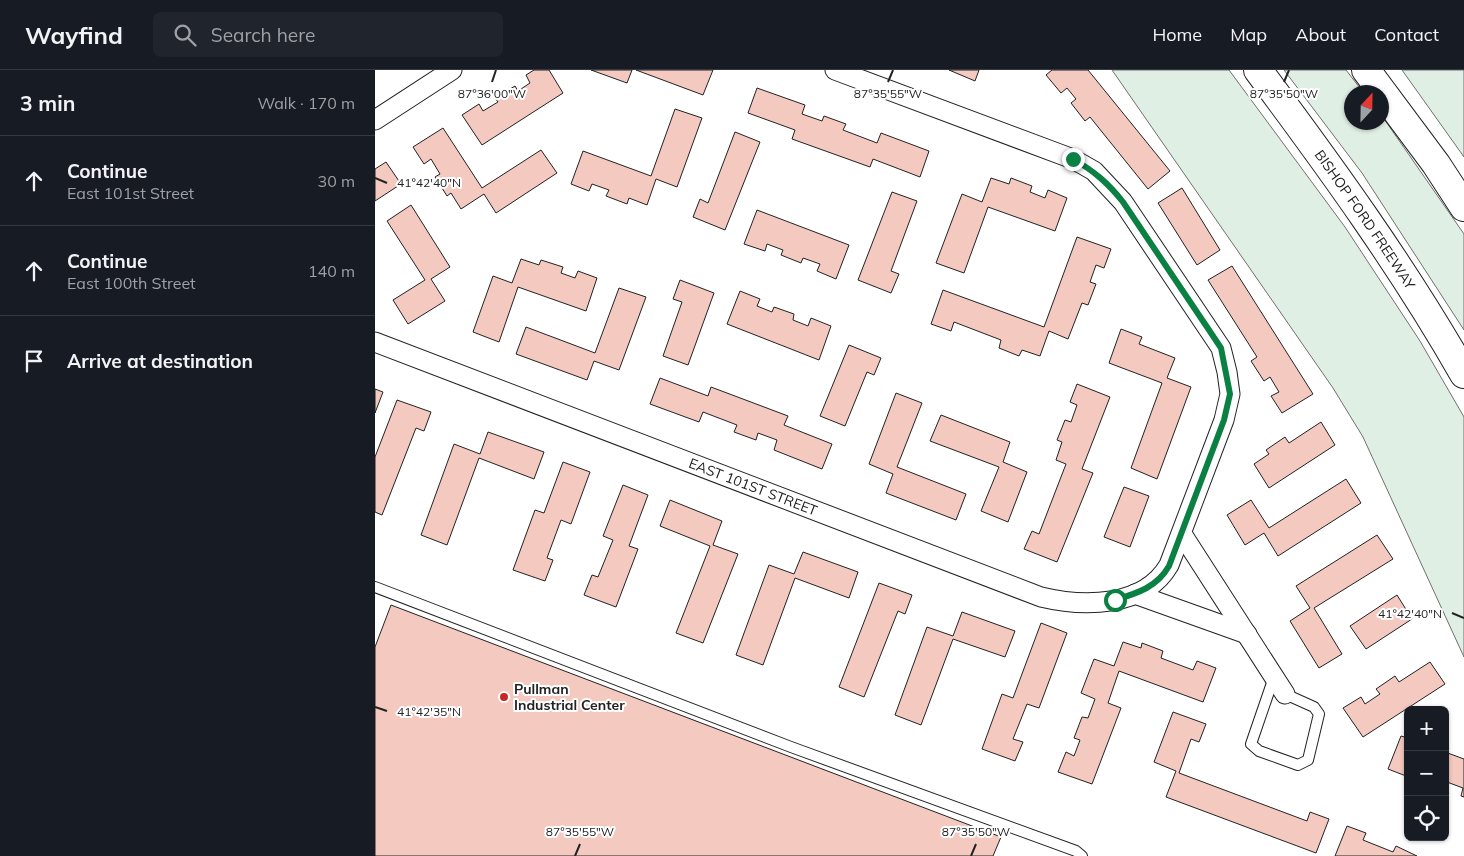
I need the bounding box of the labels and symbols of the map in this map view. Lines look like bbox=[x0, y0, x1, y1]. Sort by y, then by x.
north arrow bbox=[1344, 85, 1389, 130]
text: 87°36'00"W bbox=[458, 86, 526, 101]
text: 87°35'55"W bbox=[854, 86, 922, 101]
text: 87°35'50"W bbox=[1250, 86, 1318, 101]
street label: BISHOP FORD FREEWAY bbox=[1311, 146, 1419, 293]
route end bbox=[1062, 148, 1085, 171]
text: 41°42'40"N bbox=[397, 175, 461, 190]
street label: EAST 101ST STREET bbox=[686, 454, 821, 520]
route start bbox=[1104, 589, 1127, 612]
text: 41°42'40"N bbox=[1378, 606, 1442, 621]
place label: Pullman Industrial Center bbox=[514, 680, 625, 714]
marker: Pullman Industrial Center bbox=[498, 691, 510, 703]
text: 41°42'35"N bbox=[397, 704, 461, 719]
text: 87°35'55"W bbox=[546, 824, 614, 839]
text: 87°35'50"W bbox=[942, 824, 1010, 839]

